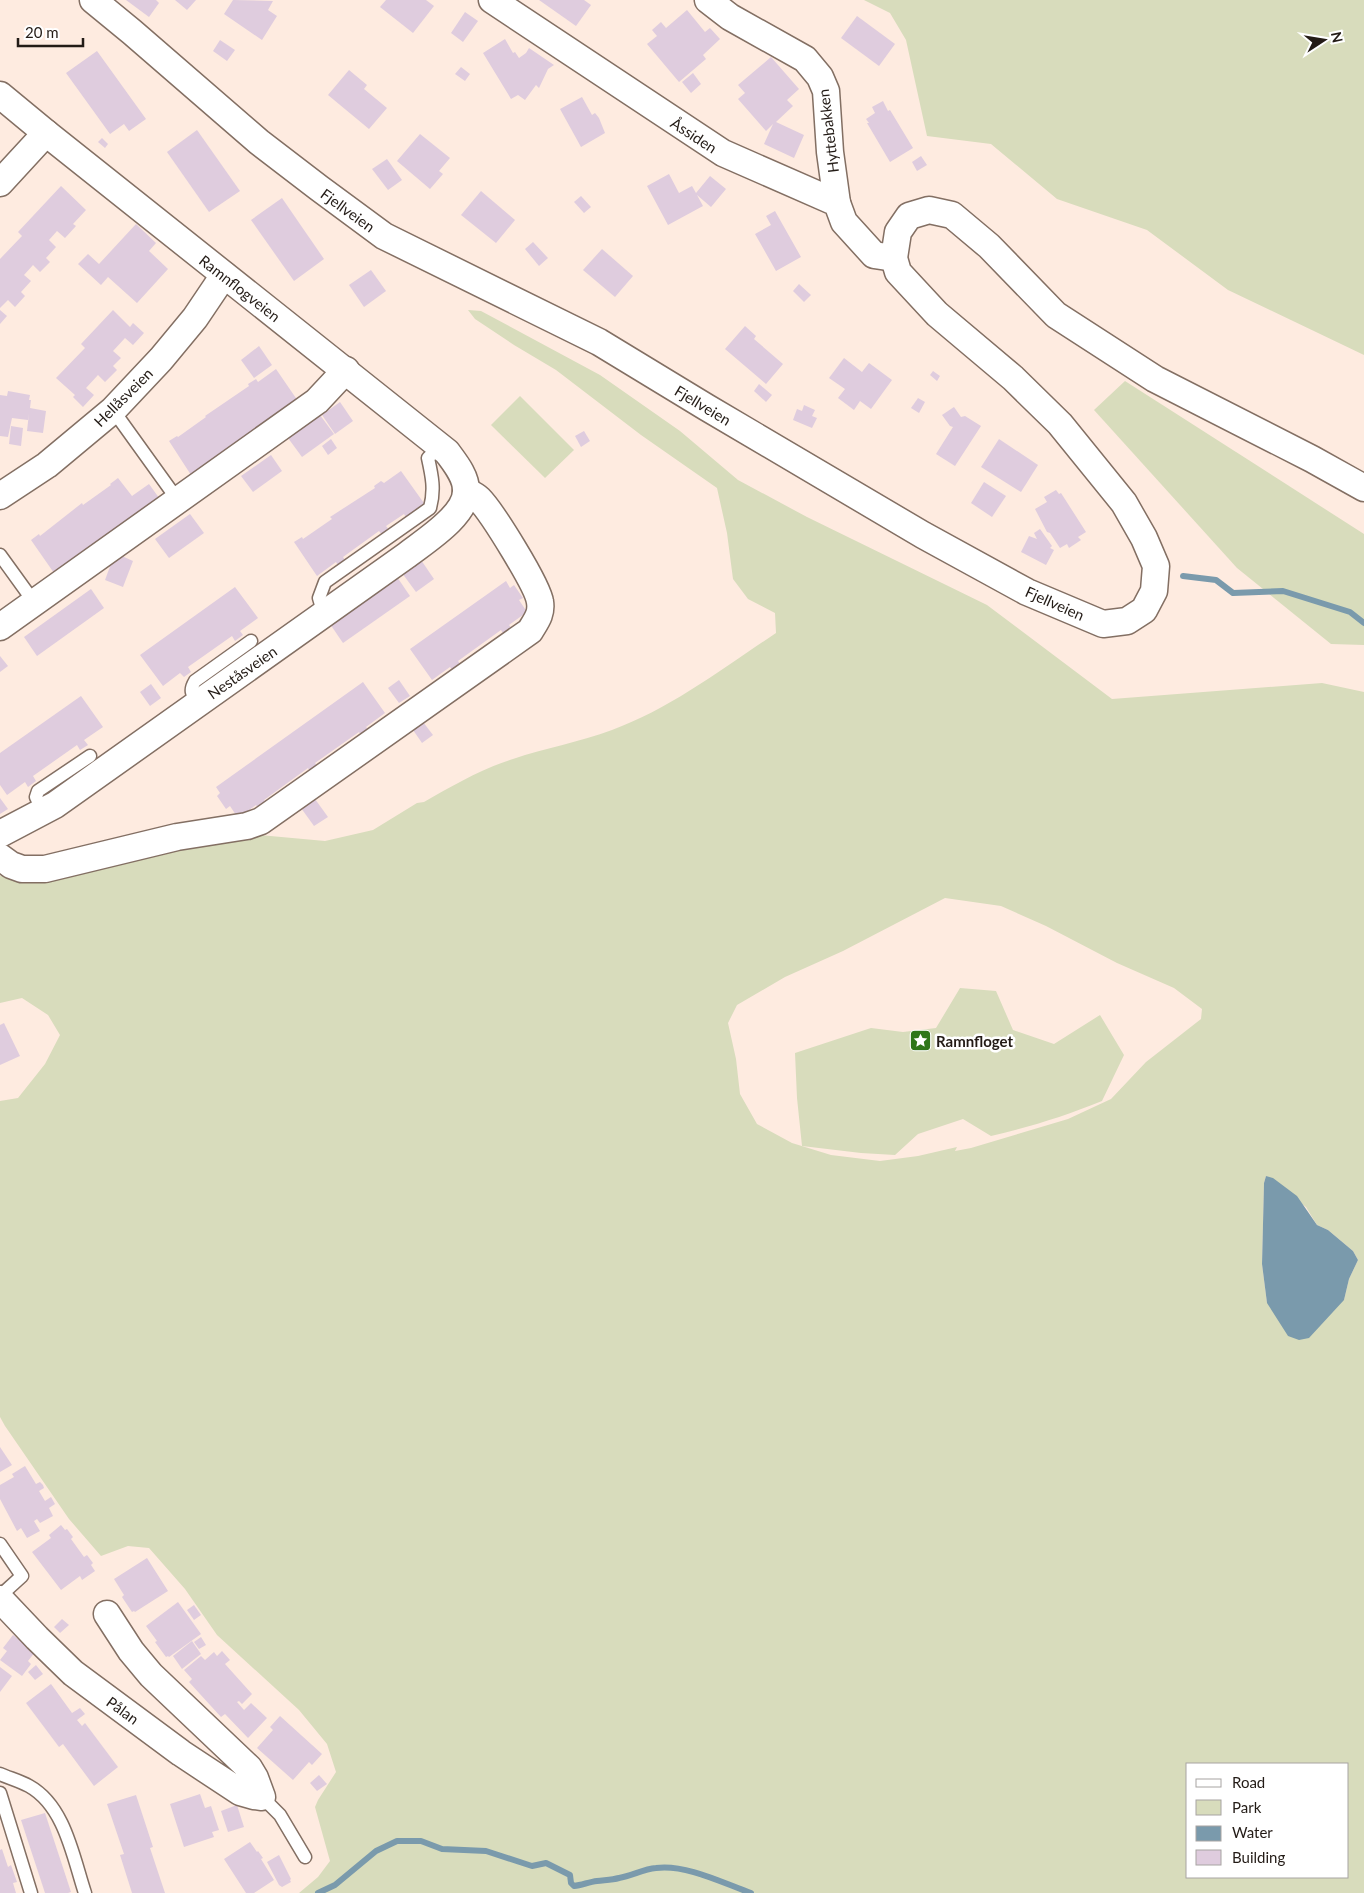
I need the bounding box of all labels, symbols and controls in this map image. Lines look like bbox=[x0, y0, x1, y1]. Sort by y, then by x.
scale bar bbox=[18, 15, 82, 47]
north arrow bbox=[1299, 15, 1349, 65]
text: 20 m bbox=[25, 23, 59, 41]
text: N bbox=[1328, 30, 1347, 44]
street label: Hyttebakken bbox=[814, 88, 842, 174]
street label: Åssiden bbox=[668, 113, 720, 157]
street label: Fjellveien bbox=[317, 184, 379, 236]
street label: Ramnflogveien bbox=[196, 251, 284, 325]
street label: Hellåsveien bbox=[90, 364, 156, 430]
street label: Fjellveien bbox=[672, 381, 734, 429]
street label: Fjellveien bbox=[1023, 582, 1087, 624]
street label: Neståsveien bbox=[204, 642, 280, 702]
place icon: Ramnfloget bbox=[908, 1029, 932, 1053]
place label: Ramnfloget bbox=[936, 1032, 1013, 1050]
street label: Pålan bbox=[103, 1692, 143, 1728]
legend bbox=[1186, 1763, 1349, 1878]
text: Road bbox=[1232, 1773, 1265, 1791]
text: Park bbox=[1232, 1798, 1262, 1816]
text: Water bbox=[1232, 1823, 1273, 1841]
text: Building bbox=[1232, 1848, 1285, 1866]

